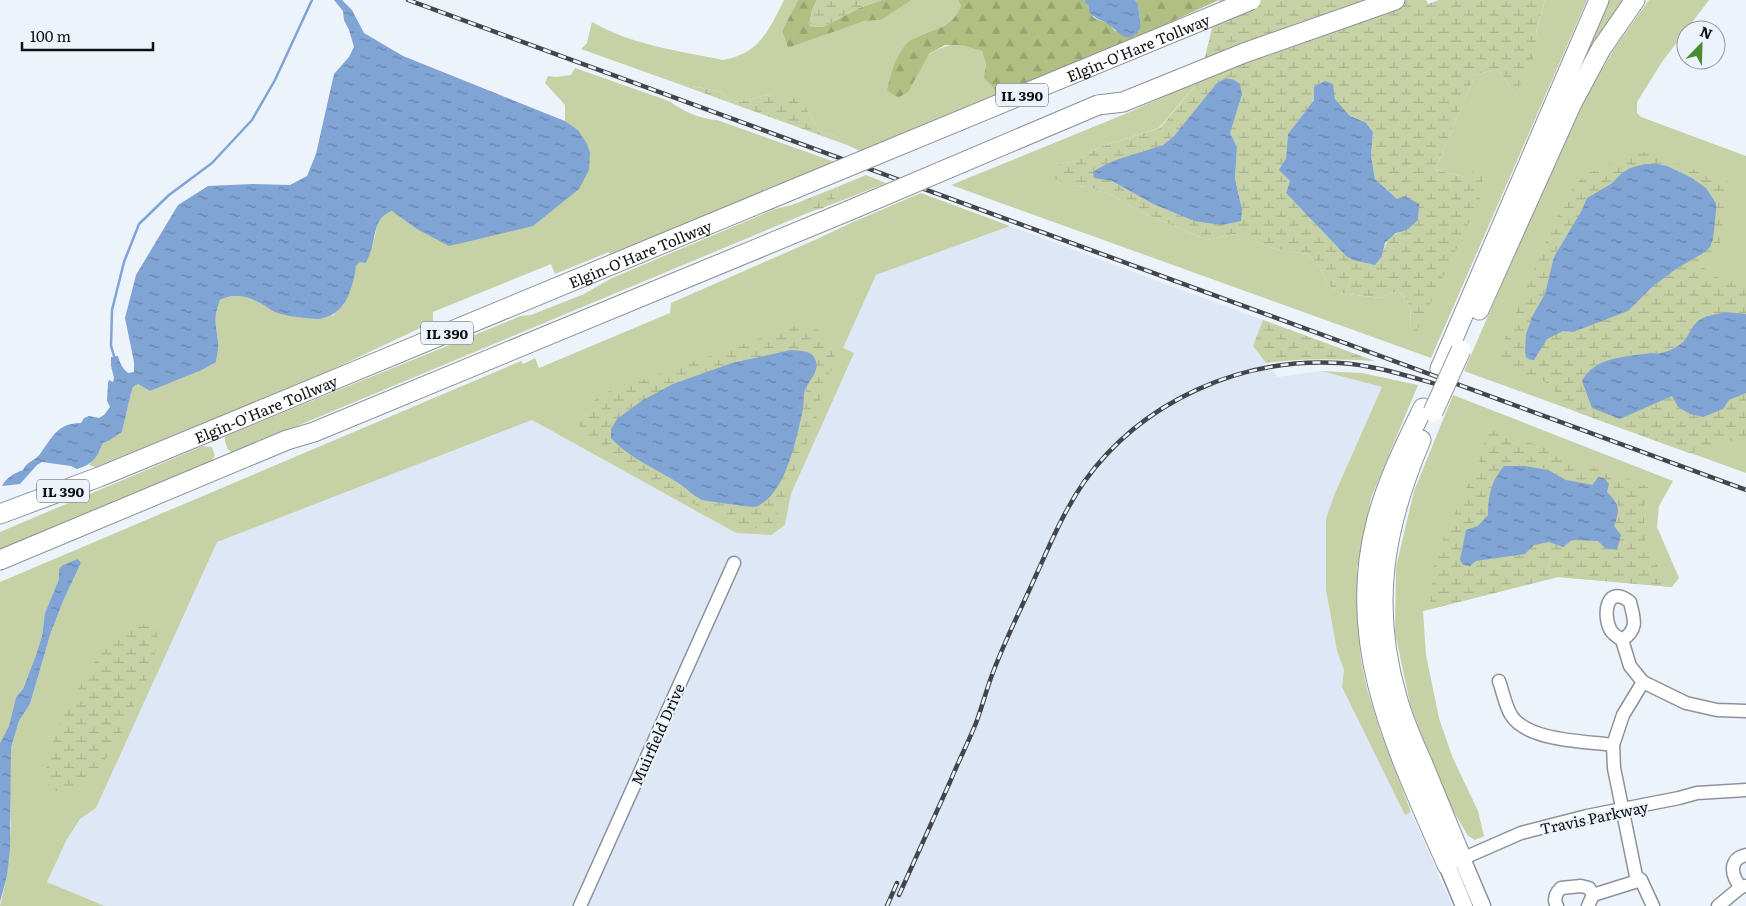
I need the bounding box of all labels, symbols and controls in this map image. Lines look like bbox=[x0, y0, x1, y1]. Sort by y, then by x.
street label: Elgin-O'Hare Tollway bbox=[1063, 7, 1213, 87]
scale bar bbox=[22, 20, 154, 52]
north arrow bbox=[1676, 20, 1726, 70]
text: N bbox=[1697, 21, 1716, 44]
text: 100 m bbox=[30, 24, 71, 47]
road number: IL 390 bbox=[996, 84, 1048, 106]
street label: Elgin-O'Hare Tollway bbox=[565, 213, 715, 293]
road number: IL 390 bbox=[421, 322, 473, 344]
street label: Elgin-O'Hare Tollway bbox=[190, 368, 341, 448]
road number: IL 390 bbox=[37, 480, 89, 502]
street label: Muirfield Drive bbox=[624, 679, 690, 789]
street label: Travis Parkway bbox=[1538, 794, 1651, 840]

